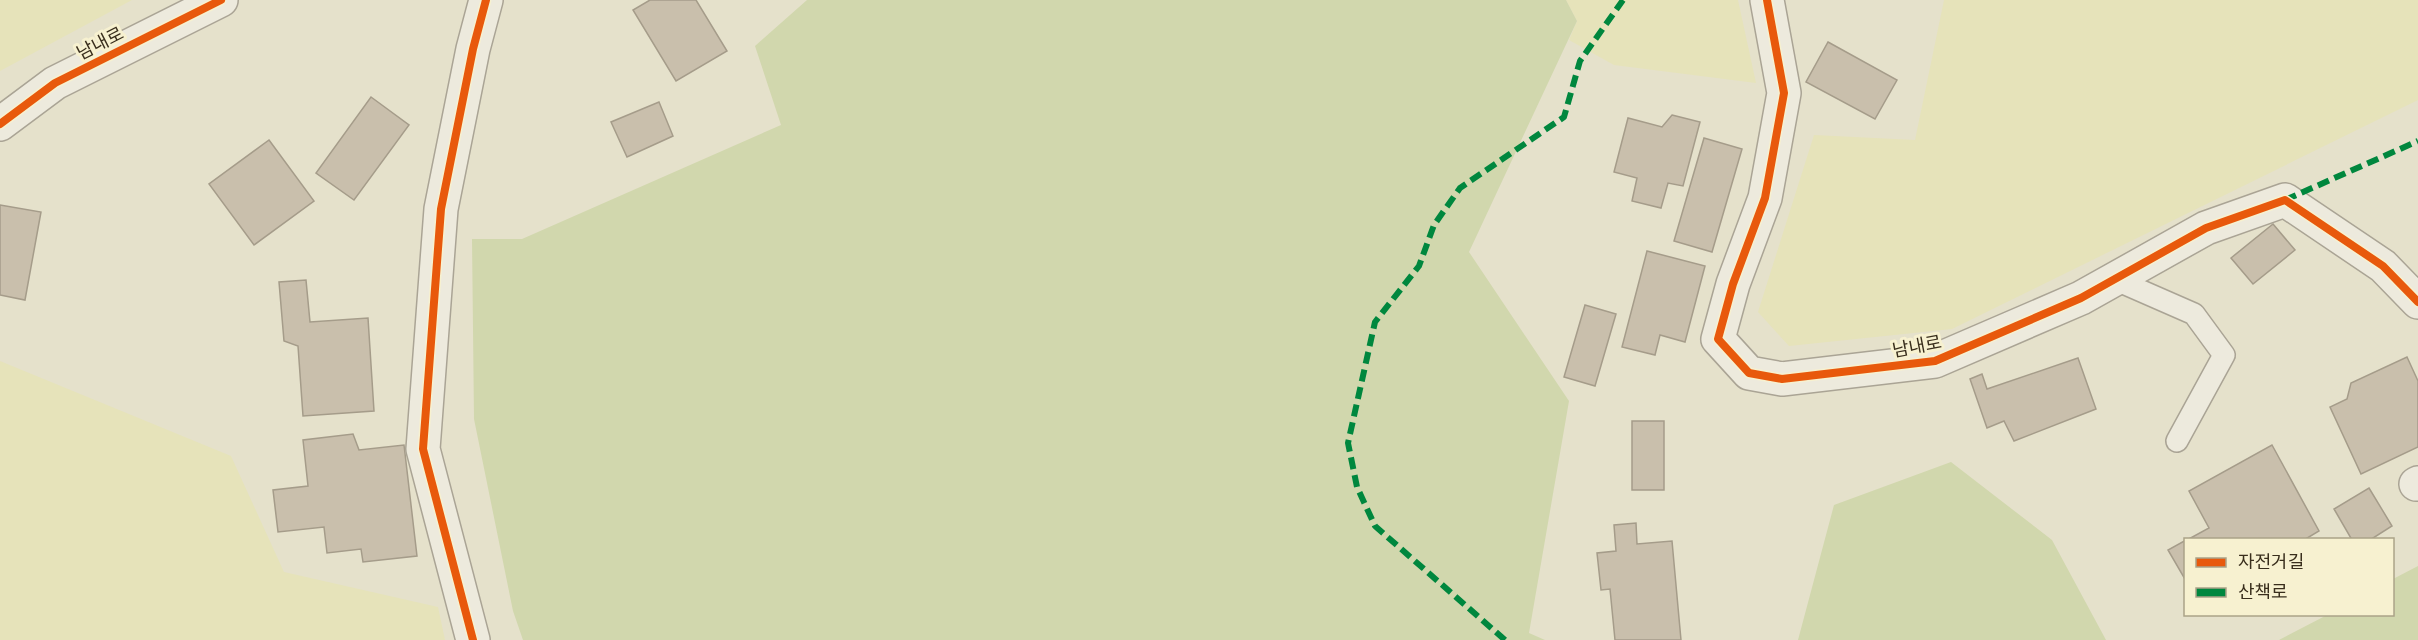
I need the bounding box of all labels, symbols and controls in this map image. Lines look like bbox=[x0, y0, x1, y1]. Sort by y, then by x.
street label: 남내로 bbox=[72, 21, 128, 65]
street label: 남내로 bbox=[1890, 329, 1944, 363]
legend bbox=[2184, 538, 2394, 616]
text: 자전거길 bbox=[2238, 549, 2304, 574]
text: 산책로 bbox=[2238, 579, 2288, 604]

